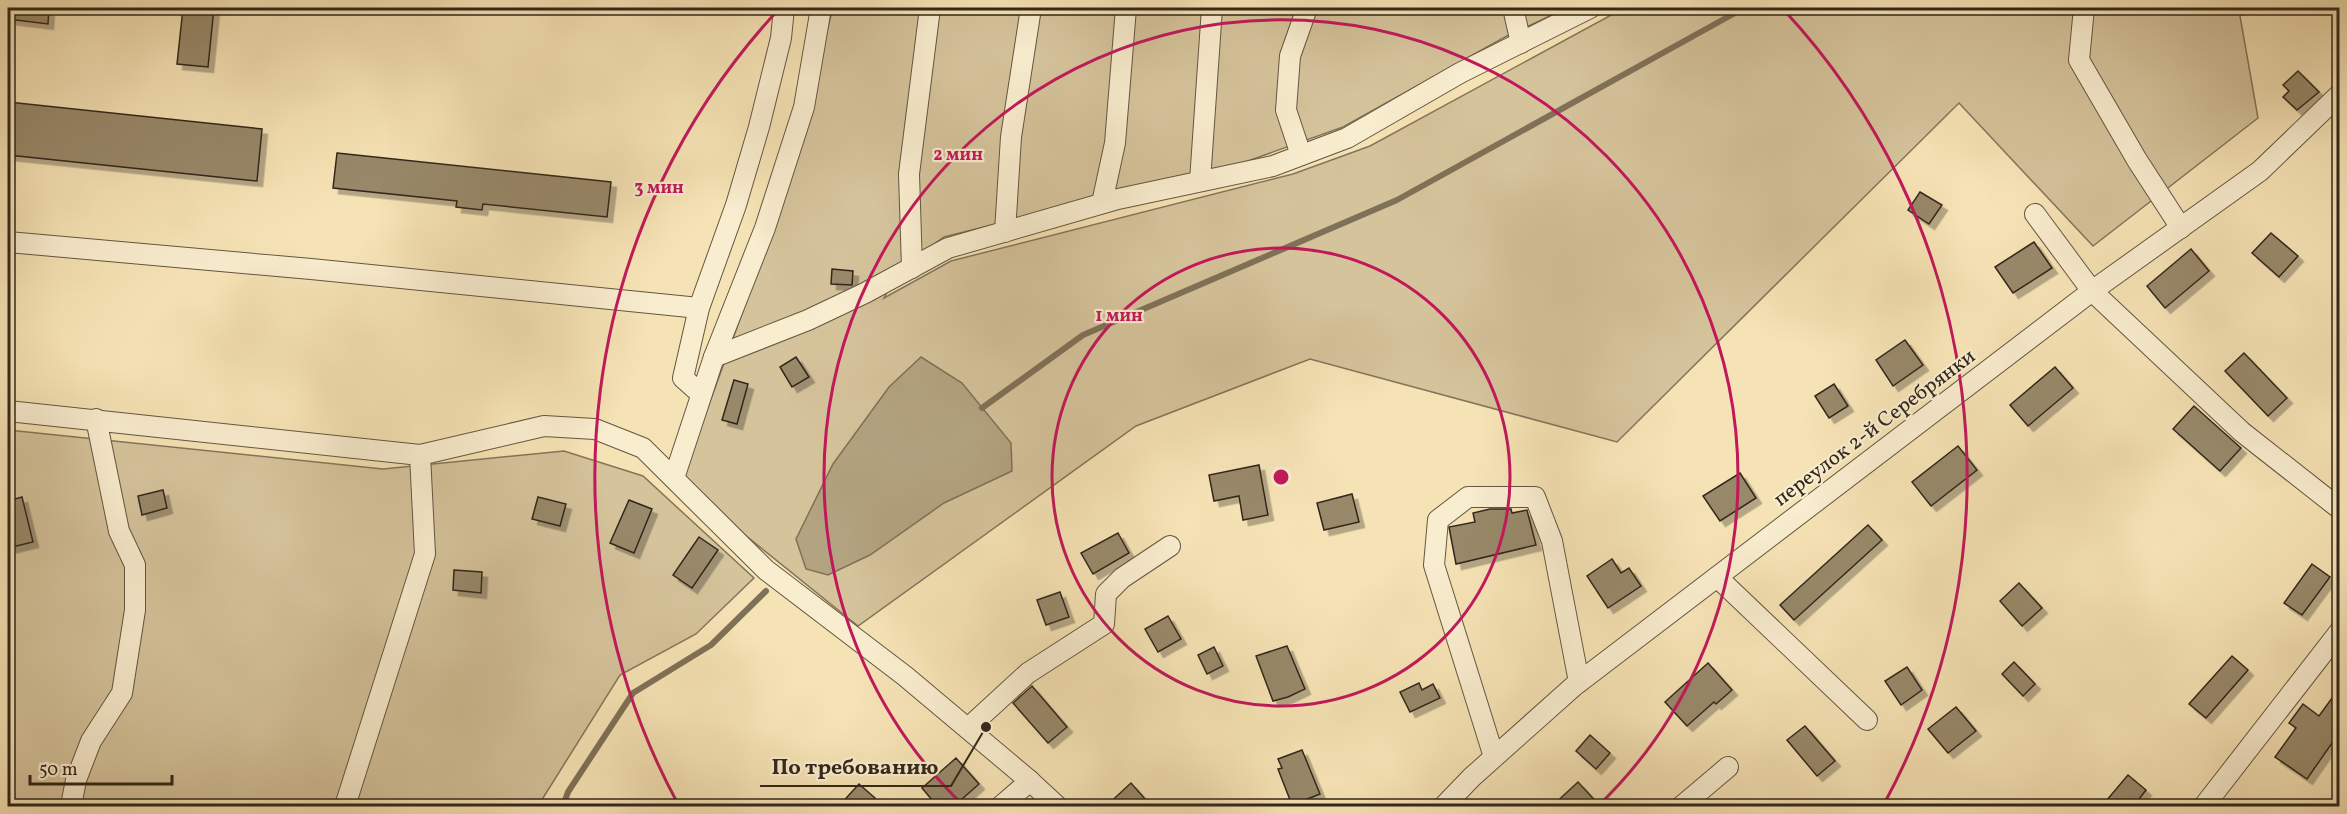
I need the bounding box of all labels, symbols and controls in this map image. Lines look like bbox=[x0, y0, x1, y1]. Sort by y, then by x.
text: 2 мин bbox=[933, 143, 983, 168]
text: 3 мин bbox=[634, 176, 684, 201]
text: 1 мин bbox=[1095, 304, 1143, 329]
street label: переулок 2-й Серебрянки bbox=[1768, 342, 1982, 514]
centre of rings bbox=[1271, 467, 1291, 487]
callout: По требованию bbox=[760, 746, 951, 786]
scale bar bbox=[30, 748, 172, 786]
text: По требованию bbox=[771, 753, 939, 784]
text: 50 m bbox=[39, 758, 78, 783]

